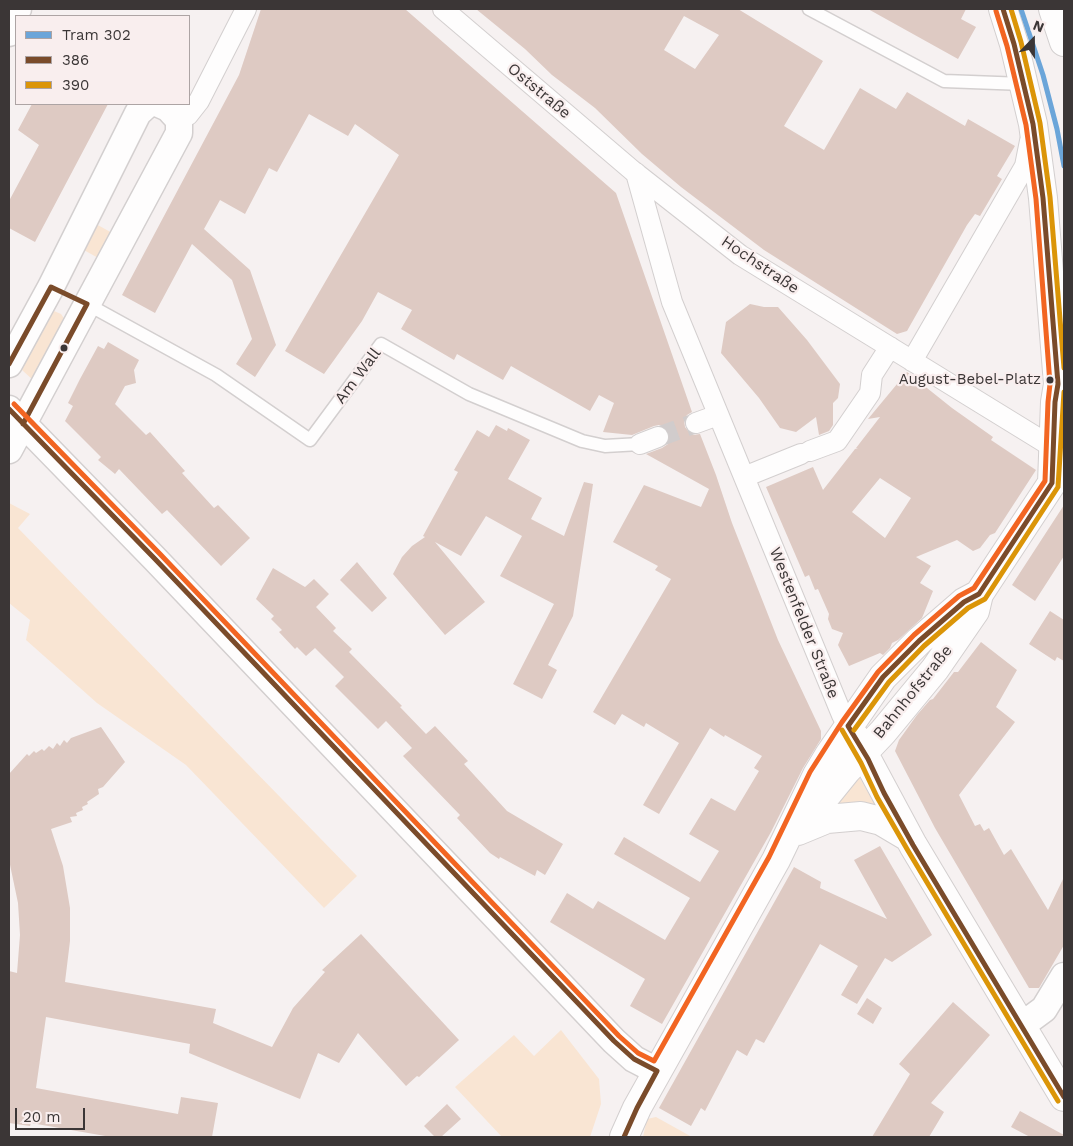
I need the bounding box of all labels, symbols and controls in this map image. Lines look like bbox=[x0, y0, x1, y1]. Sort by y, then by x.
legend bbox=[15, 15, 190, 105]
north arrow bbox=[1008, 15, 1058, 65]
text: N bbox=[1031, 17, 1046, 35]
text: Tram 302 bbox=[62, 26, 131, 44]
text: 386 bbox=[62, 51, 89, 69]
street label: Oststraße bbox=[503, 59, 575, 123]
text: 390 bbox=[62, 76, 89, 94]
street label: Hochstraße bbox=[717, 232, 803, 298]
unlabelled marker bbox=[59, 343, 69, 353]
street label: Am Wall bbox=[331, 344, 385, 408]
place label: August-Bebel-Platz bbox=[899, 371, 1041, 389]
marker: August-Bebel-Platz bbox=[1045, 375, 1055, 385]
street label: Westenfelder Straße bbox=[765, 545, 843, 701]
street label: Bahnhofstraße bbox=[869, 641, 957, 743]
scale bar bbox=[18, 1098, 88, 1130]
text: 20 m bbox=[23, 1108, 61, 1126]

